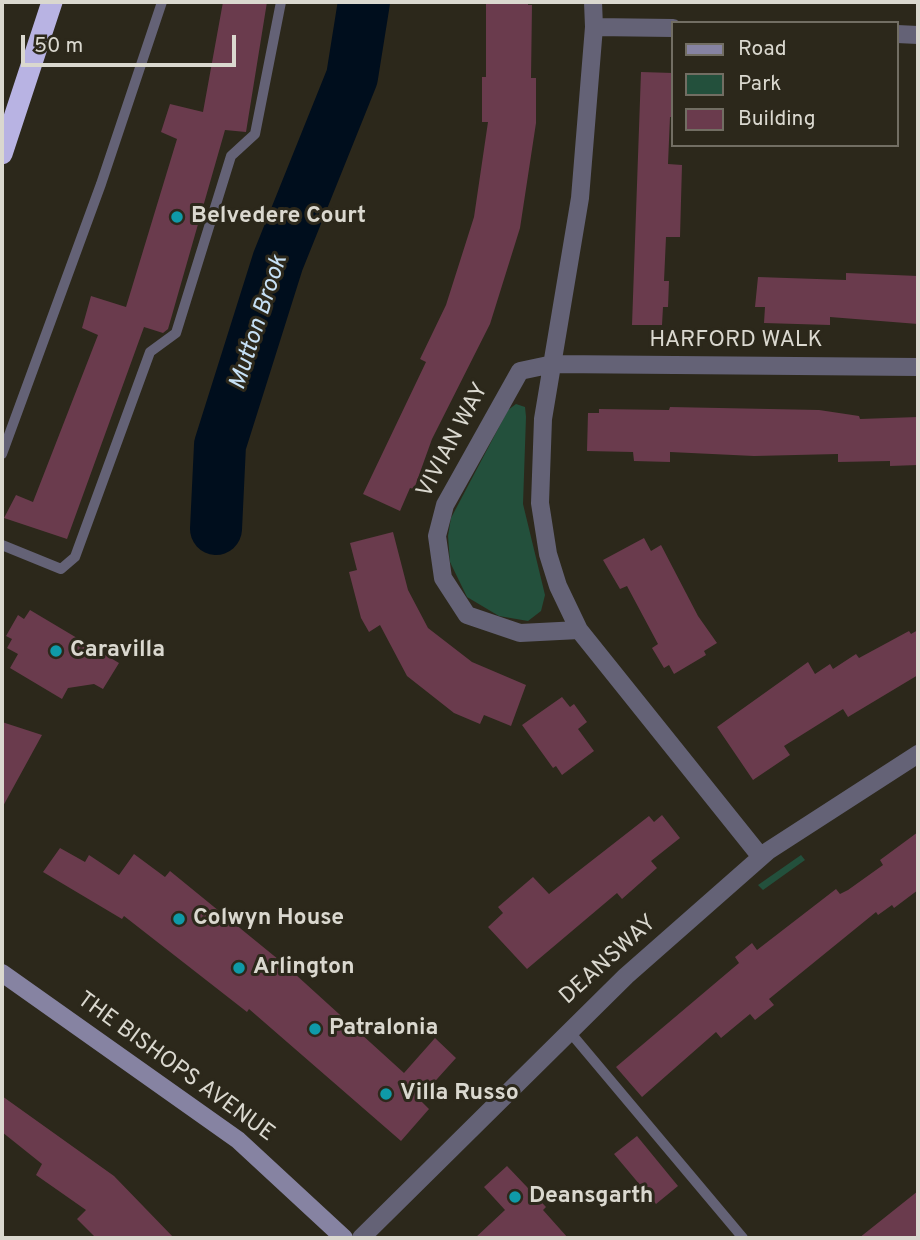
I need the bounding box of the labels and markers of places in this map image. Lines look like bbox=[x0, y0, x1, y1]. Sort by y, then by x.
place label: Belvedere Court bbox=[191, 203, 366, 231]
marker: Belvedere Court bbox=[169, 209, 185, 225]
place label: Caravilla bbox=[70, 637, 165, 665]
marker: Caravilla bbox=[48, 643, 64, 659]
place label: Colwyn House bbox=[193, 905, 344, 933]
marker: Colwyn House bbox=[171, 911, 187, 927]
place label: Arlington bbox=[253, 954, 355, 982]
marker: Arlington bbox=[231, 960, 247, 976]
place label: Patralonia bbox=[329, 1015, 438, 1043]
marker: Patralonia bbox=[307, 1021, 323, 1037]
place label: Villa Russo bbox=[400, 1080, 519, 1108]
marker: Villa Russo bbox=[378, 1086, 394, 1102]
place label: Deansgarth bbox=[529, 1183, 653, 1211]
marker: Deansgarth bbox=[507, 1189, 523, 1205]

